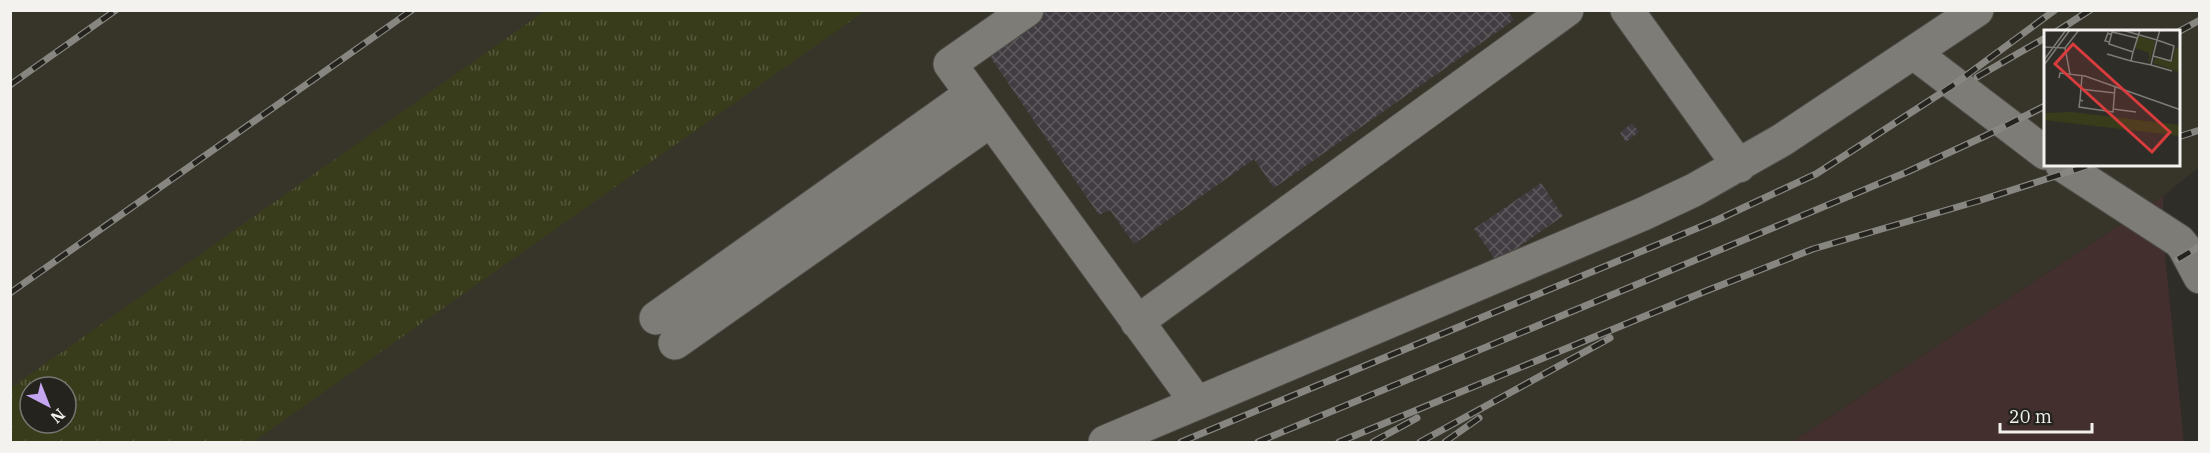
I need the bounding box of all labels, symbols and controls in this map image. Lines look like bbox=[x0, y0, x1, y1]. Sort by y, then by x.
inset map bbox=[2044, 30, 2180, 166]
north arrow bbox=[18, 375, 78, 435]
scale bar bbox=[2000, 396, 2092, 434]
text: N bbox=[47, 404, 69, 428]
text: 20 m bbox=[2009, 405, 2052, 428]

